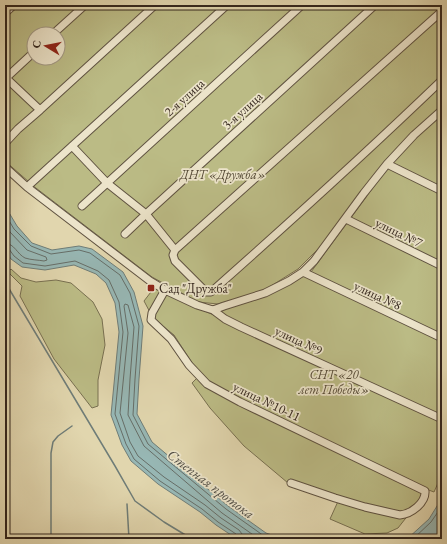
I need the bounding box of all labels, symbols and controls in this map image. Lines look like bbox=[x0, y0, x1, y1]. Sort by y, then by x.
north arrow bbox=[26, 26, 66, 66]
text: С bbox=[29, 39, 44, 49]
street label: 2-я улица bbox=[161, 74, 209, 120]
street label: 3-я улица bbox=[219, 87, 267, 133]
park label: ДНТ «Дружба» bbox=[179, 166, 266, 183]
street label: улица №7 bbox=[372, 214, 426, 251]
street label: улица №8 bbox=[351, 277, 404, 314]
place label: Сад "Дружба" bbox=[159, 280, 232, 297]
marker: Сад "Дружба" bbox=[146, 283, 156, 293]
street label: улица №9 bbox=[272, 322, 326, 359]
park label: СНТ «20 лет Победы» bbox=[298, 366, 369, 398]
street label: улица №10-11 bbox=[230, 378, 303, 425]
water label: Степная протока bbox=[164, 445, 258, 523]

